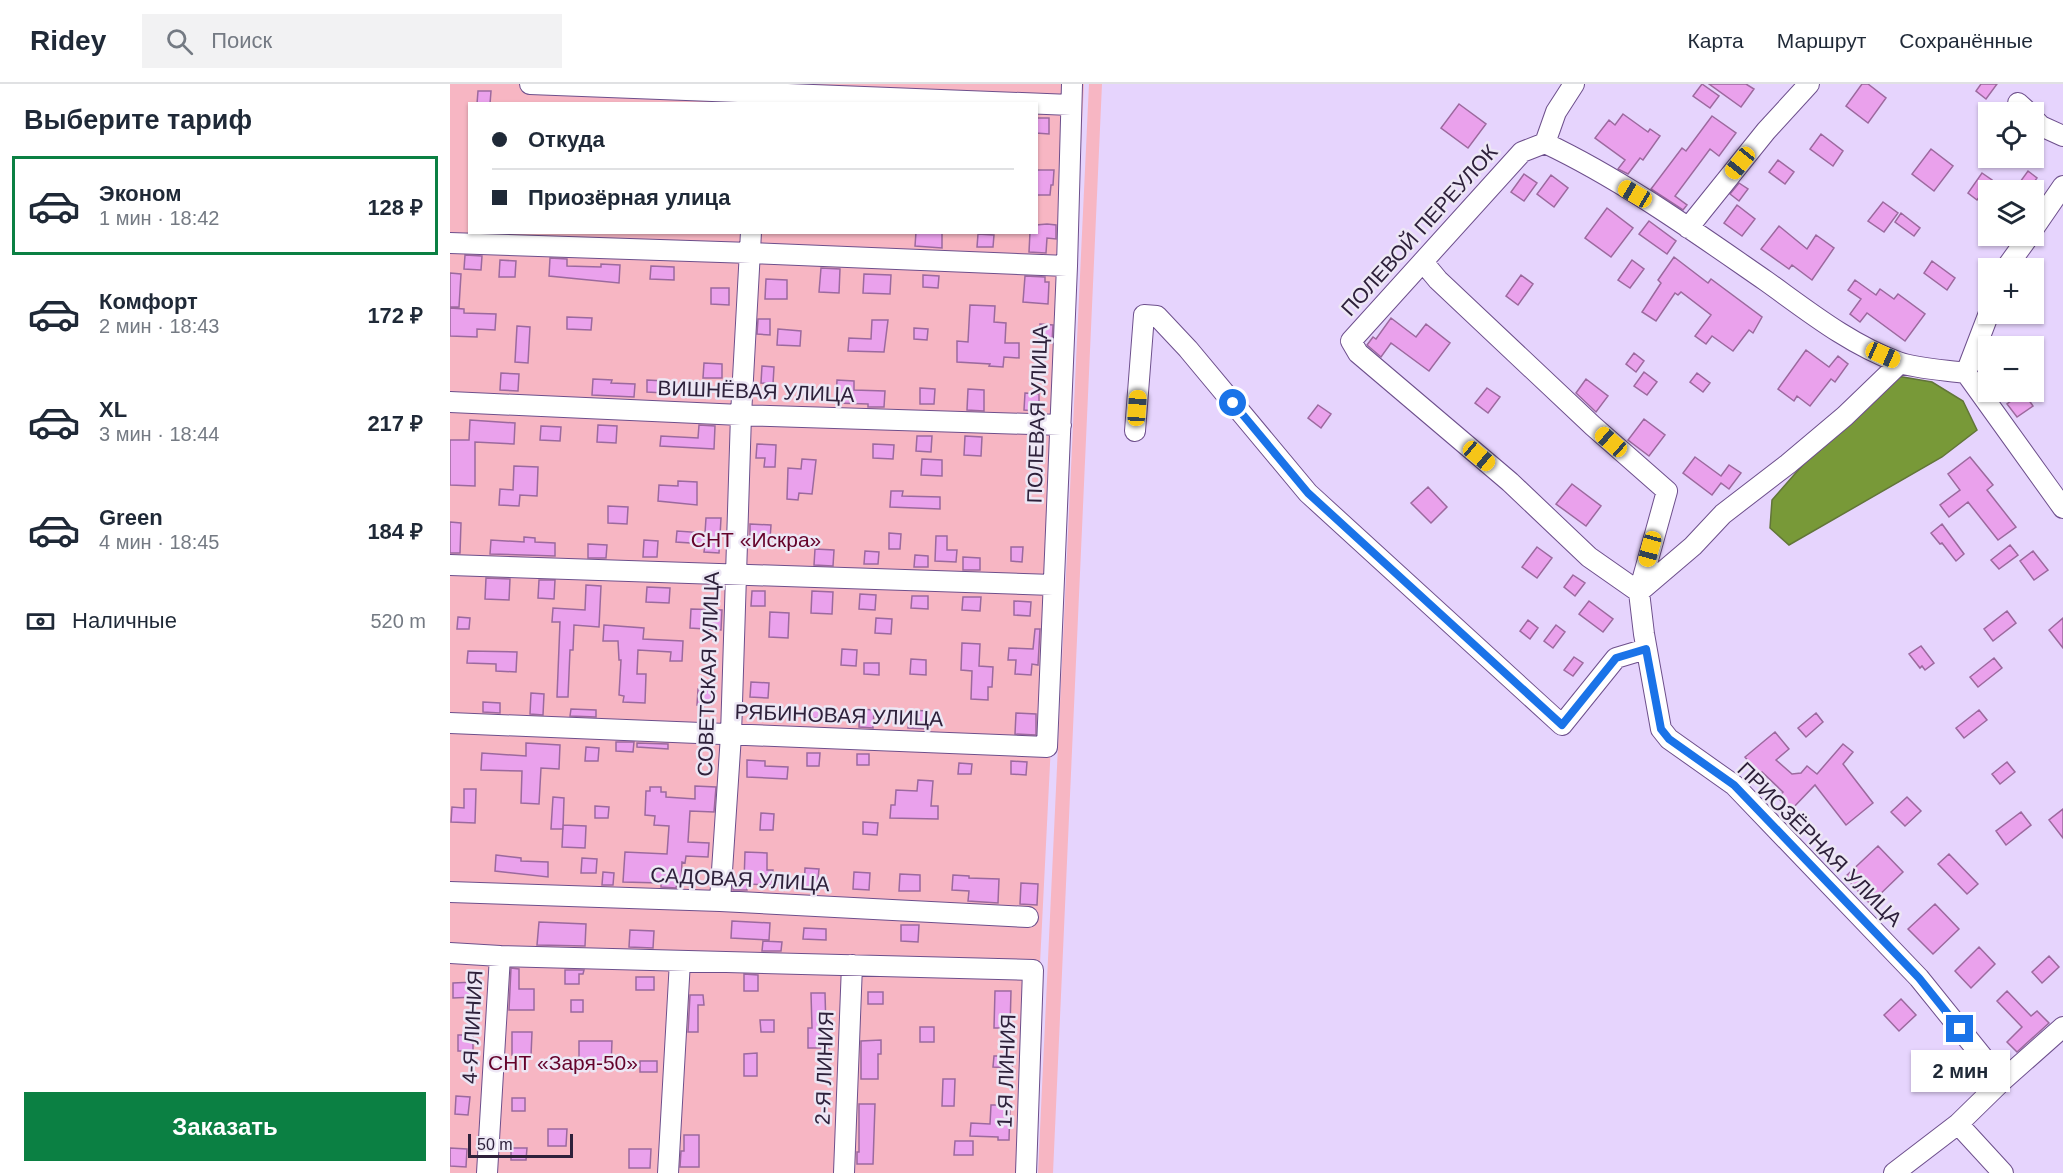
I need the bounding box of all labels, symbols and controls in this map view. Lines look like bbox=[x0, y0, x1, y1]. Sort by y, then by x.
search box bbox=[142, 14, 562, 68]
text: Ridey bbox=[30, 25, 106, 56]
icon: search bbox=[163, 25, 196, 58]
text: Поиск bbox=[211, 28, 272, 53]
text: Карта bbox=[1688, 29, 1744, 52]
text: Маршрут bbox=[1777, 29, 1866, 52]
text: Сохранённые bbox=[1899, 29, 2033, 52]
map controls bbox=[1978, 102, 2044, 402]
button: locate bbox=[1978, 102, 2044, 168]
text: Выберите тариф bbox=[24, 105, 252, 135]
text: Откуда bbox=[528, 127, 605, 152]
street label: ПОЛЕВОЙ ПЕРЕУЛОК bbox=[1336, 139, 1502, 320]
car bbox=[1722, 143, 1758, 183]
car bbox=[1615, 177, 1655, 211]
icon: car bbox=[27, 179, 81, 233]
button: layers bbox=[1978, 180, 2044, 246]
text: Эконом bbox=[99, 181, 182, 206]
text: Приозёрная улица bbox=[528, 185, 730, 210]
text: 128 ₽ bbox=[367, 195, 423, 220]
text: 1 мин · 18:42 bbox=[99, 207, 219, 229]
button: + bbox=[1978, 258, 2044, 324]
icon: car bbox=[27, 287, 81, 341]
text: Комфорт bbox=[99, 289, 198, 314]
text: 172 ₽ bbox=[367, 303, 423, 328]
text: 2 мин · 18:43 bbox=[99, 315, 219, 337]
street label: ПОЛЕВАЯ УЛИЦА bbox=[1022, 324, 1052, 504]
button: − bbox=[1978, 336, 2044, 402]
car bbox=[1863, 339, 1903, 371]
street label: ВИШНЁВАЯ УЛИЦА bbox=[657, 376, 855, 406]
car bbox=[1127, 389, 1147, 427]
route start bbox=[1219, 389, 1246, 416]
icon: car bbox=[27, 395, 81, 449]
text: XL bbox=[99, 397, 127, 422]
text: 217 ₽ bbox=[367, 411, 423, 436]
text: 3 мин · 18:44 bbox=[99, 423, 219, 445]
car bbox=[1592, 423, 1630, 461]
car bbox=[1459, 438, 1499, 474]
icon: car bbox=[27, 503, 81, 557]
text: Green bbox=[99, 505, 163, 530]
text: 184 ₽ bbox=[367, 519, 423, 544]
park label: СНТ «Искра» bbox=[691, 528, 821, 551]
car bbox=[1637, 529, 1663, 569]
text: 4 мин · 18:45 bbox=[99, 531, 219, 553]
street label: СОВЕТСКАЯ УЛИЦА bbox=[693, 571, 723, 777]
icon: cash bbox=[24, 605, 57, 638]
text: Наличные bbox=[72, 608, 177, 633]
text: 520 m bbox=[370, 610, 426, 632]
street label: РЯБИНОВАЯ УЛИЦА bbox=[734, 700, 944, 730]
street label: ПРИОЗЁРНАЯ УЛИЦА bbox=[1733, 757, 1907, 931]
street label: САДОВАЯ УЛИЦА bbox=[650, 863, 830, 895]
street label: 4-Я ЛИНИЯ bbox=[458, 969, 486, 1085]
street label: 2-Я ЛИНИЯ bbox=[811, 1011, 837, 1125]
street label: 1-Я ЛИНИЯ bbox=[993, 1014, 1019, 1128]
route end bbox=[1946, 1015, 1973, 1042]
callout: 2 мин bbox=[1910, 1050, 2009, 1092]
park label: СНТ «Заря-50» bbox=[488, 1051, 638, 1074]
text: 2 мин bbox=[1933, 1060, 1988, 1082]
button: Заказать bbox=[24, 1092, 426, 1161]
scale bar bbox=[468, 1131, 573, 1158]
text: 50 m bbox=[477, 1136, 513, 1153]

